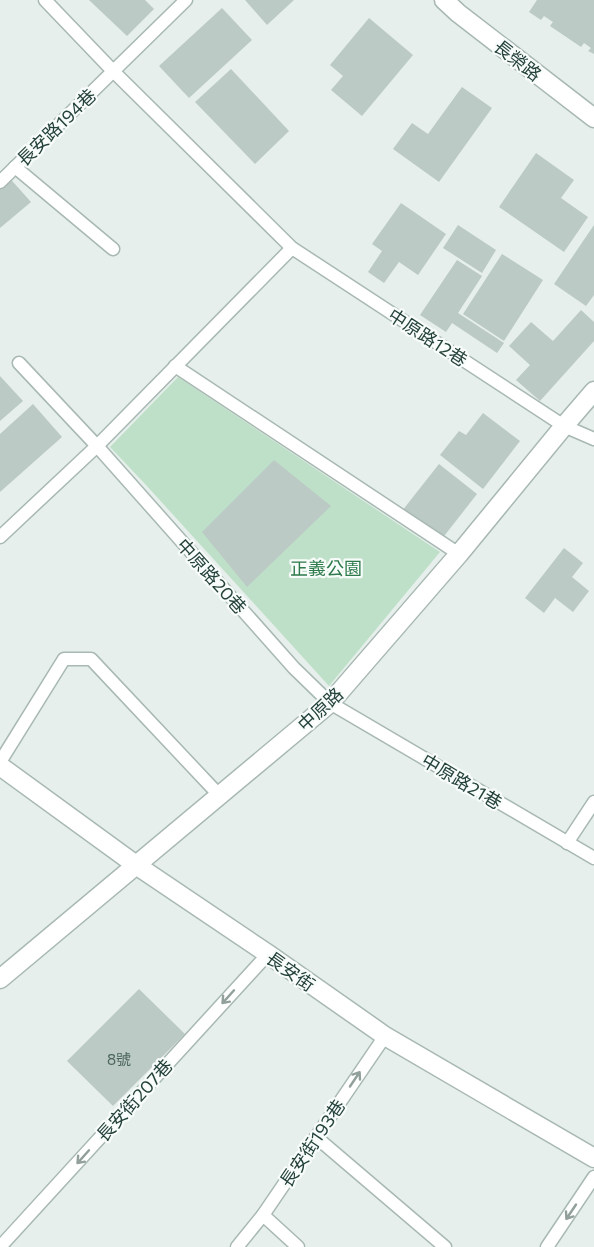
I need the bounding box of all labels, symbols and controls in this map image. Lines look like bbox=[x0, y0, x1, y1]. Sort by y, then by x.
street label: 長榮路 bbox=[490, 35, 546, 85]
street label: 長安路194巷 bbox=[12, 84, 100, 170]
street label: 中原路12巷 bbox=[384, 303, 472, 371]
street label: 中原路20巷 bbox=[172, 534, 252, 618]
park label: 正義公園 bbox=[290, 557, 362, 579]
street label: 中原路 bbox=[293, 683, 347, 735]
street label: 中原路21巷 bbox=[418, 748, 506, 814]
street label: 長安街 bbox=[263, 947, 319, 995]
one-way arrow bbox=[221, 989, 235, 1004]
house number: 8號 bbox=[107, 1050, 131, 1068]
street label: 長安街207巷 bbox=[91, 1054, 177, 1146]
one-way arrow bbox=[349, 1072, 361, 1088]
street label: 長安街193巷 bbox=[275, 1095, 349, 1191]
one-way arrow bbox=[76, 1149, 90, 1164]
one-way arrow bbox=[565, 1204, 577, 1220]

